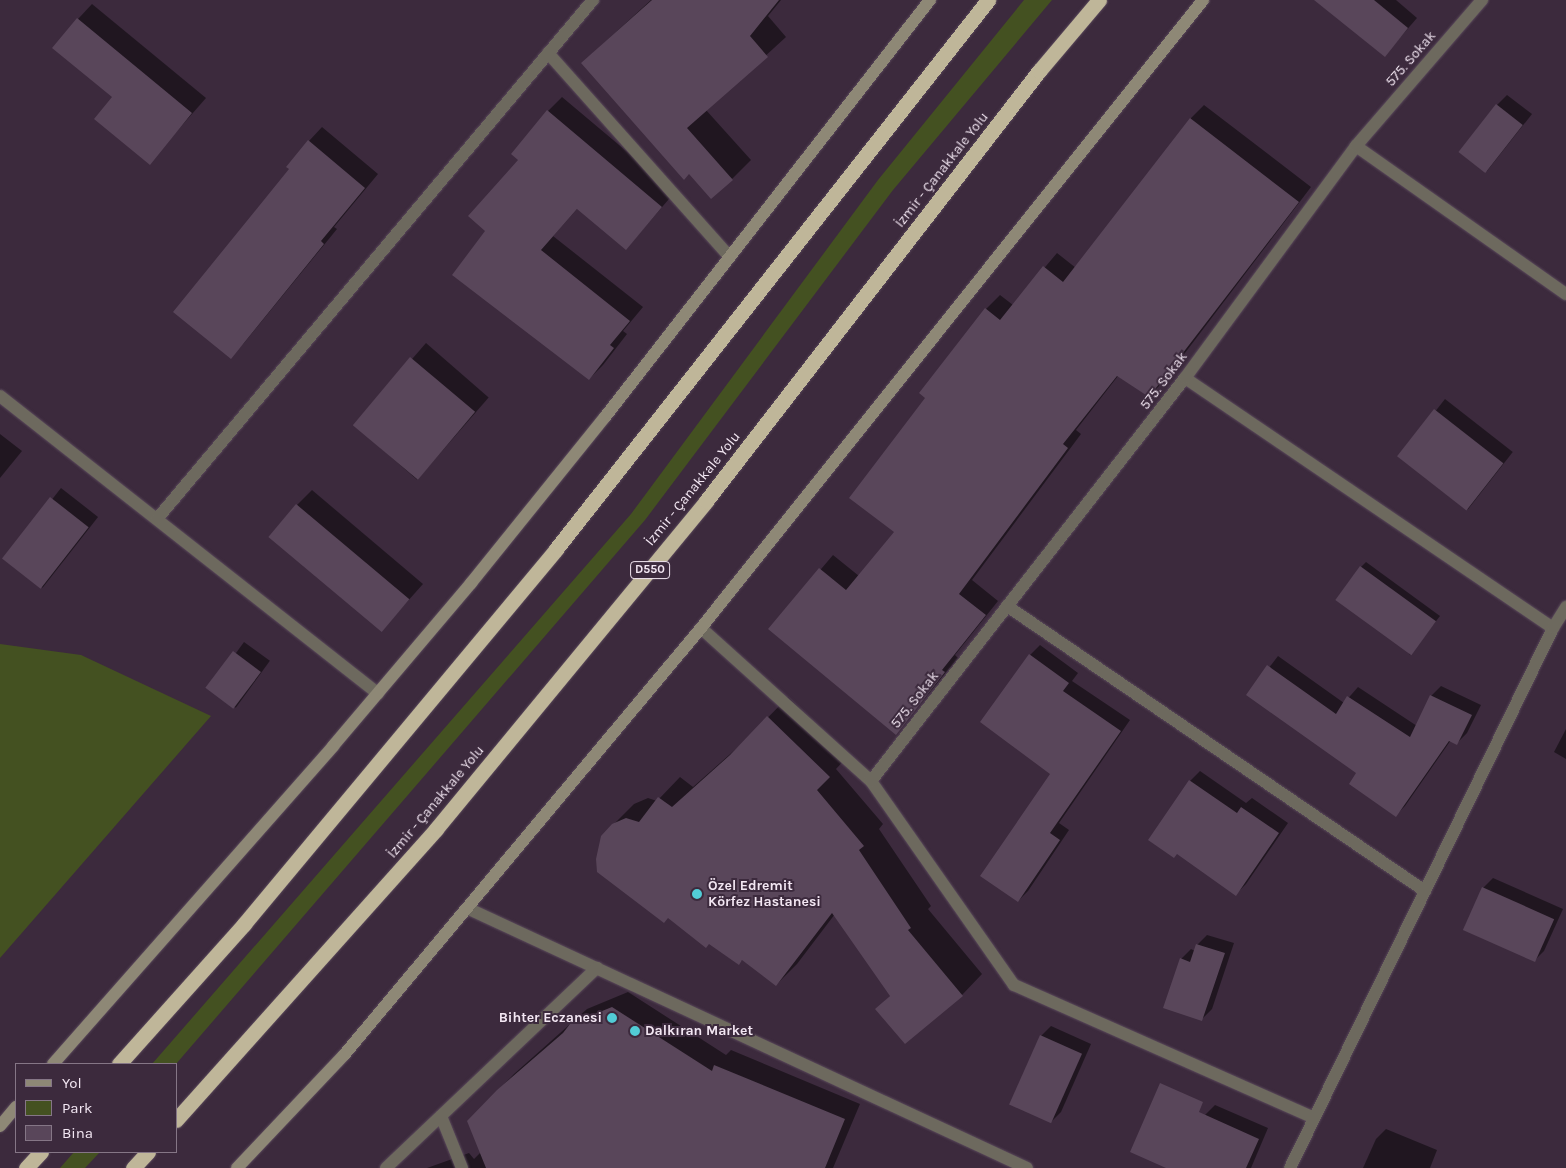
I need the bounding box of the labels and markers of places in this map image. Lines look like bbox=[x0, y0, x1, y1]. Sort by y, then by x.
place label: Özel Edremit Körfez Hastanesi bbox=[708, 878, 821, 910]
marker: Özel Edremit Körfez Hastanesi bbox=[690, 887, 704, 901]
place label: Bihter Eczanesi bbox=[499, 1010, 602, 1026]
marker: Bihter Eczanesi bbox=[606, 1012, 618, 1024]
place label: Dalkıran Market bbox=[645, 1023, 753, 1039]
marker: Dalkıran Market bbox=[629, 1025, 641, 1037]

